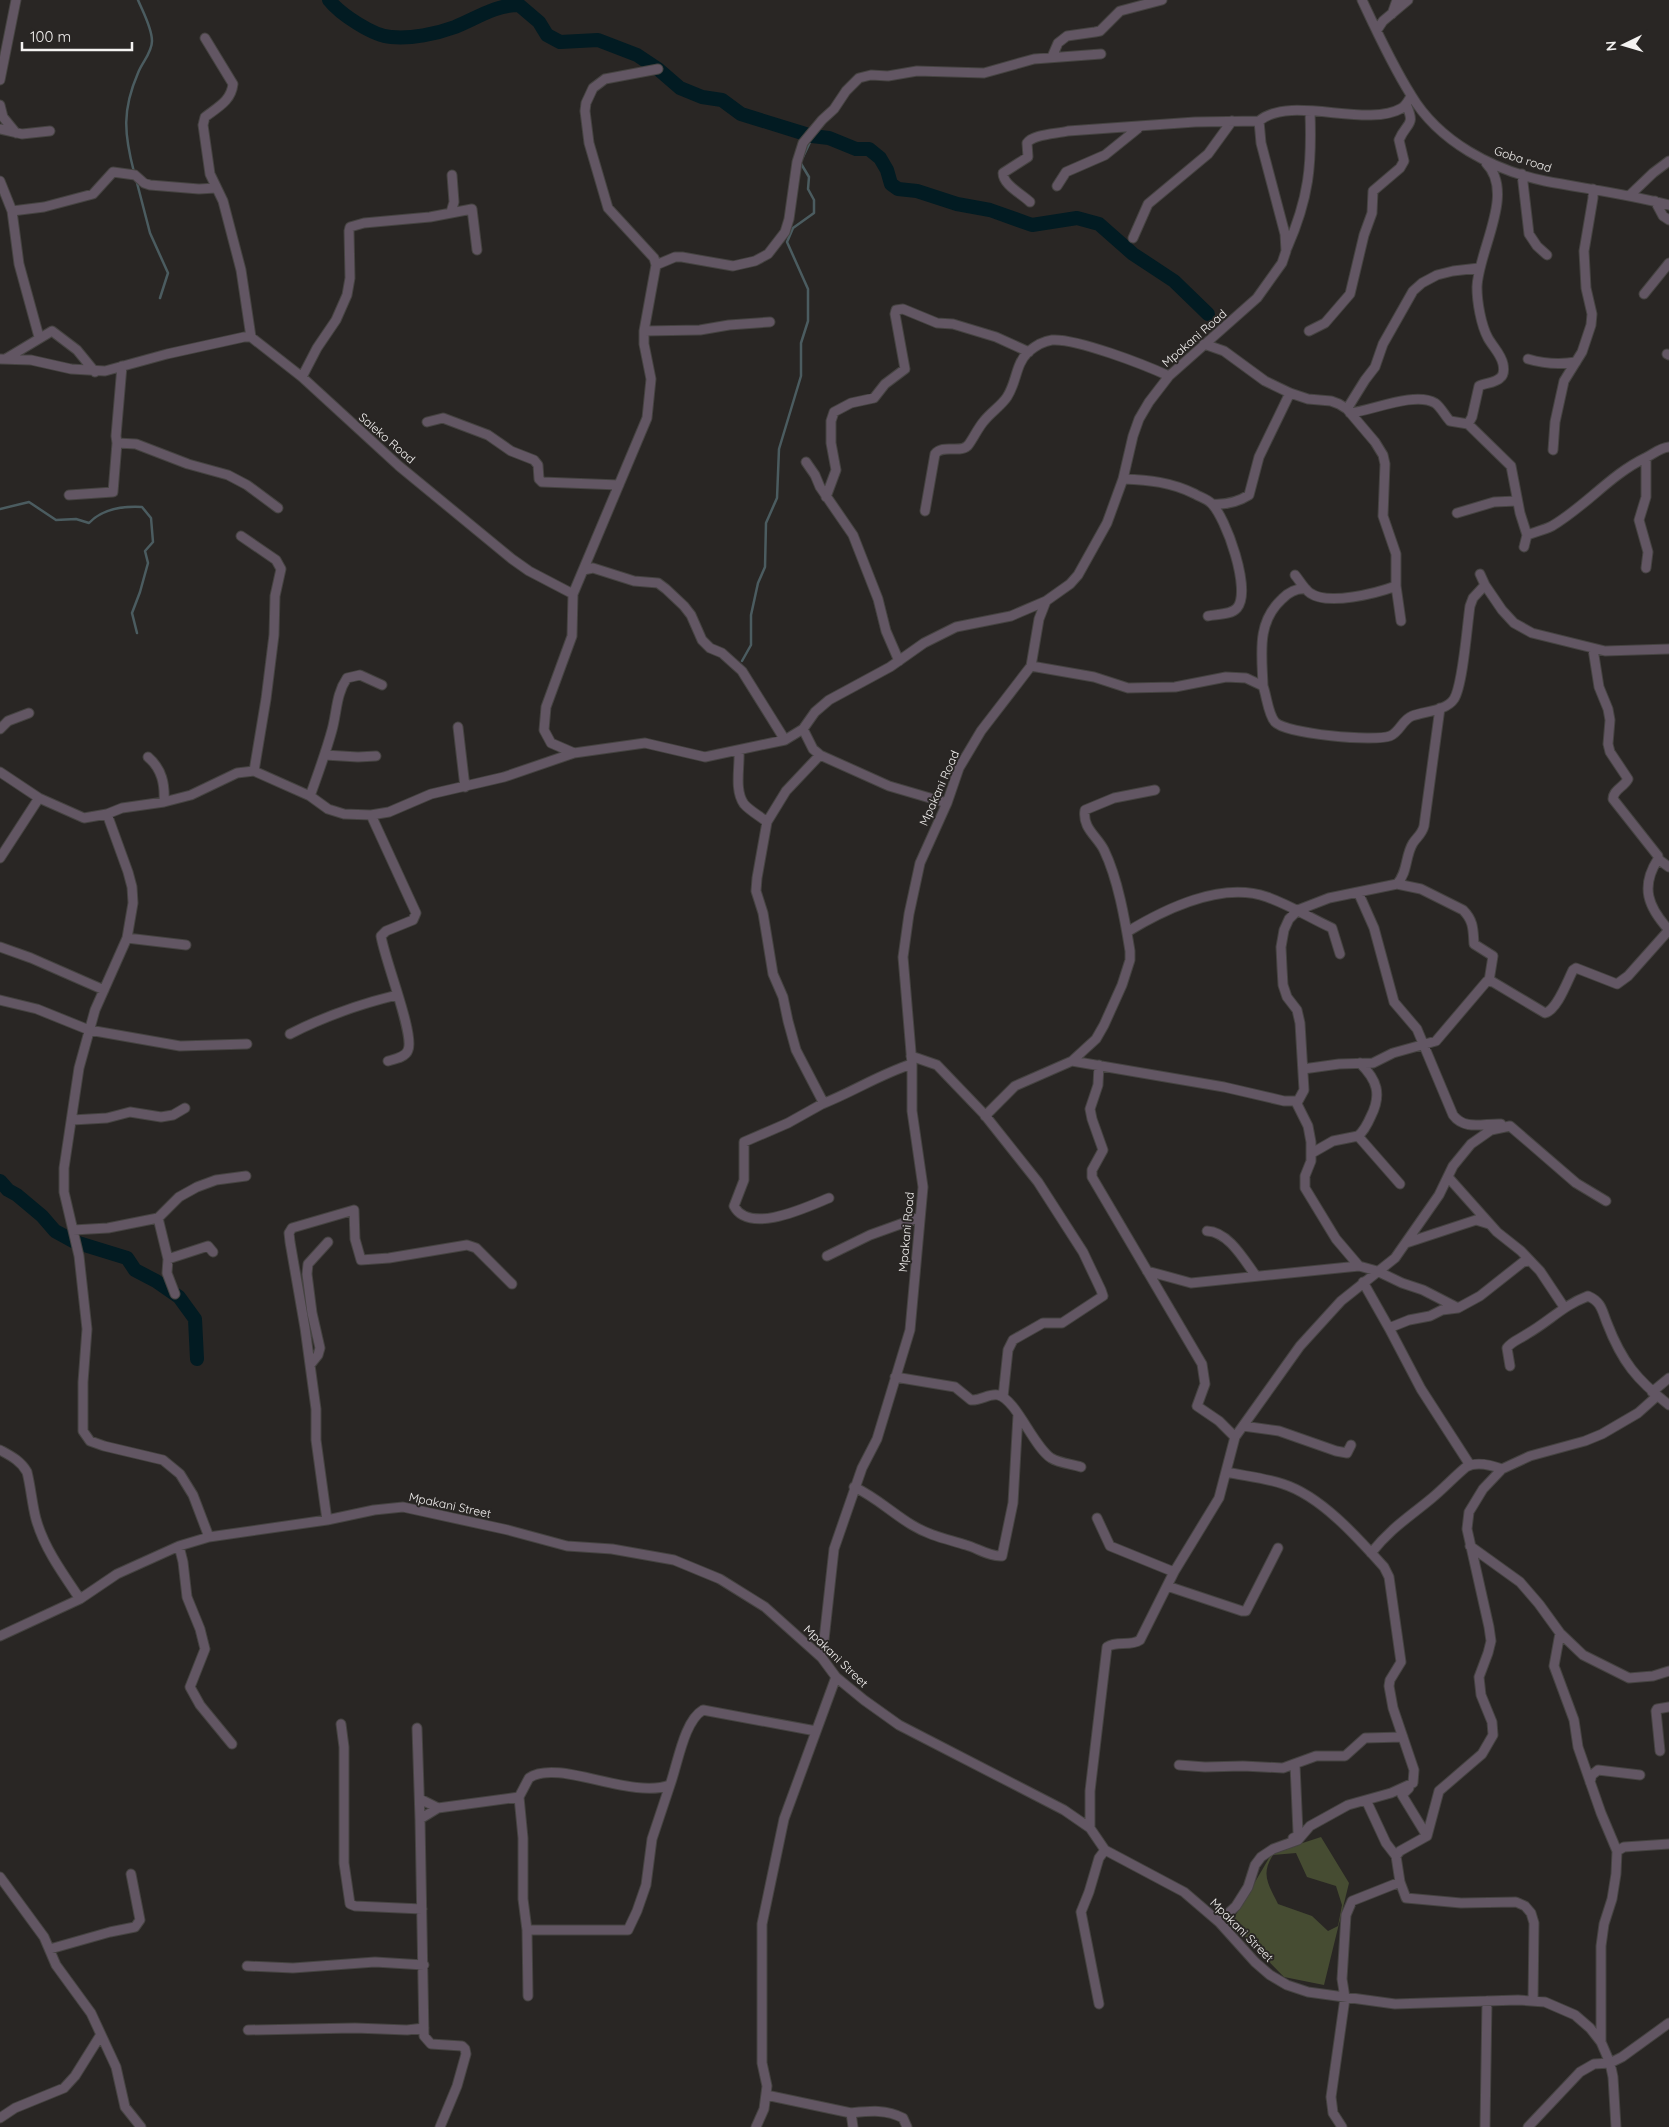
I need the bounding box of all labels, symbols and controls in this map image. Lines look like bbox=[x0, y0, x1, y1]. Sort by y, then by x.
scale bar bbox=[22, 20, 132, 52]
north arrow bbox=[1599, 20, 1649, 70]
text: 100 m bbox=[30, 27, 71, 46]
text: N bbox=[1602, 40, 1620, 52]
street label: Goba road bbox=[1492, 143, 1554, 175]
street label: Mpakani Road bbox=[1159, 306, 1229, 370]
street label: Saleko Road bbox=[356, 409, 418, 467]
street label: Mpakani Road bbox=[916, 748, 962, 828]
street label: Mpakani Road bbox=[895, 1191, 917, 1273]
street label: Mpakani Street bbox=[408, 1489, 492, 1521]
street label: Mpakani Street bbox=[801, 1622, 871, 1690]
street label: Mpakani Street bbox=[1207, 1895, 1277, 1965]

